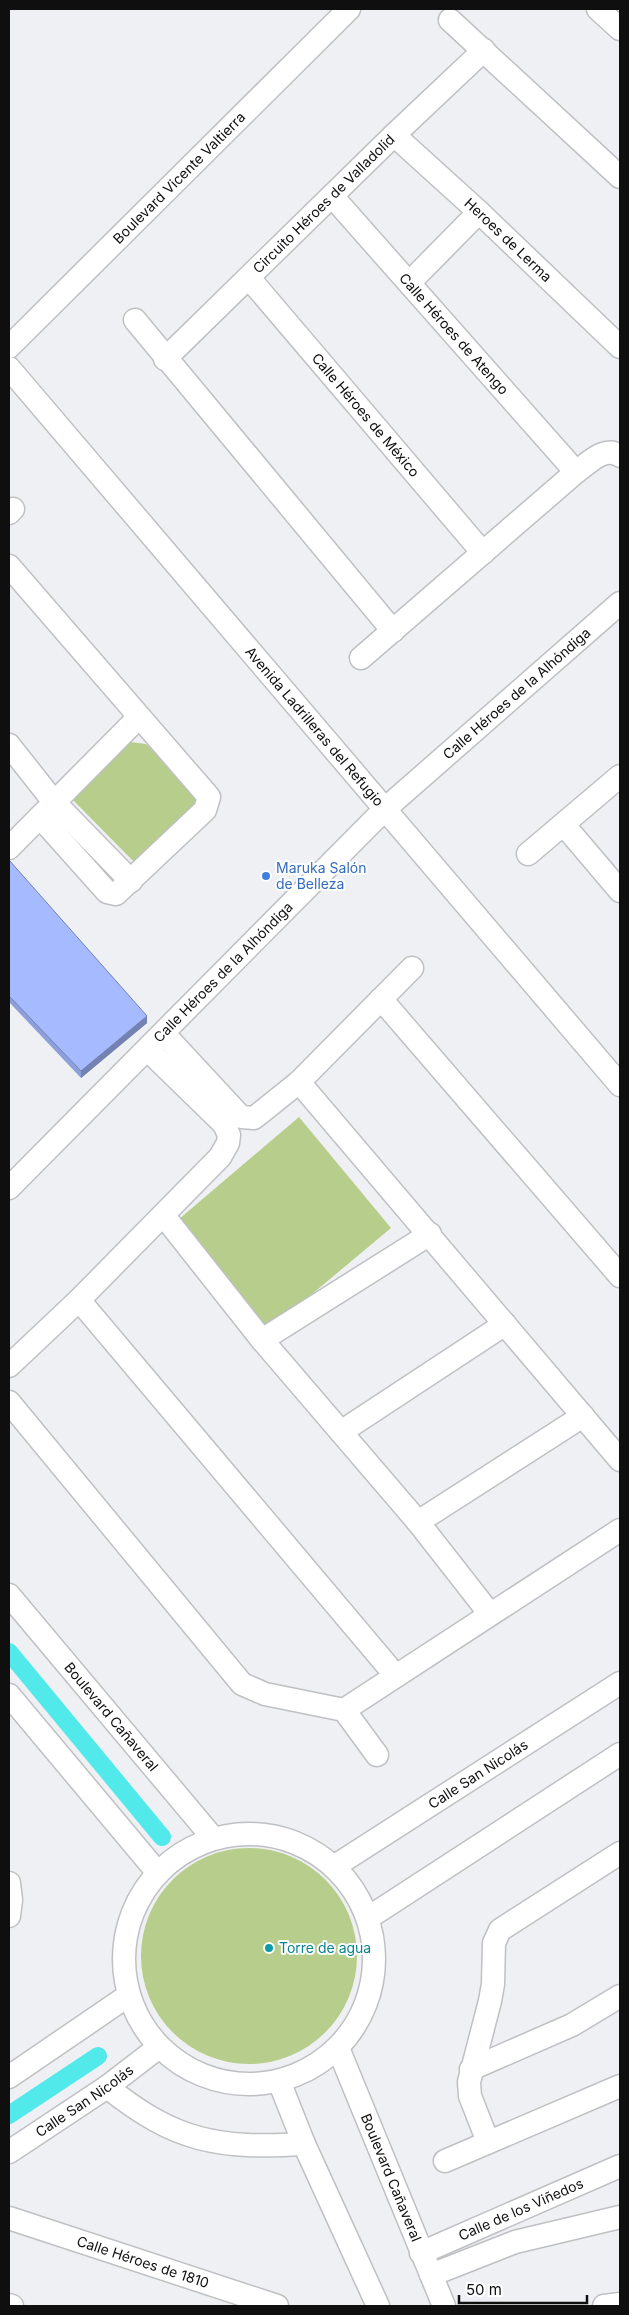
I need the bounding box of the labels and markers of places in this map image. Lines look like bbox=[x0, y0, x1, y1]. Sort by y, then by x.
place label: Maruka Salón de Belleza bbox=[276, 859, 366, 892]
marker: Maruka Salón de Belleza bbox=[260, 870, 272, 882]
place label: Torre de agua bbox=[279, 1939, 371, 1956]
marker: Torre de agua bbox=[263, 1942, 275, 1954]

